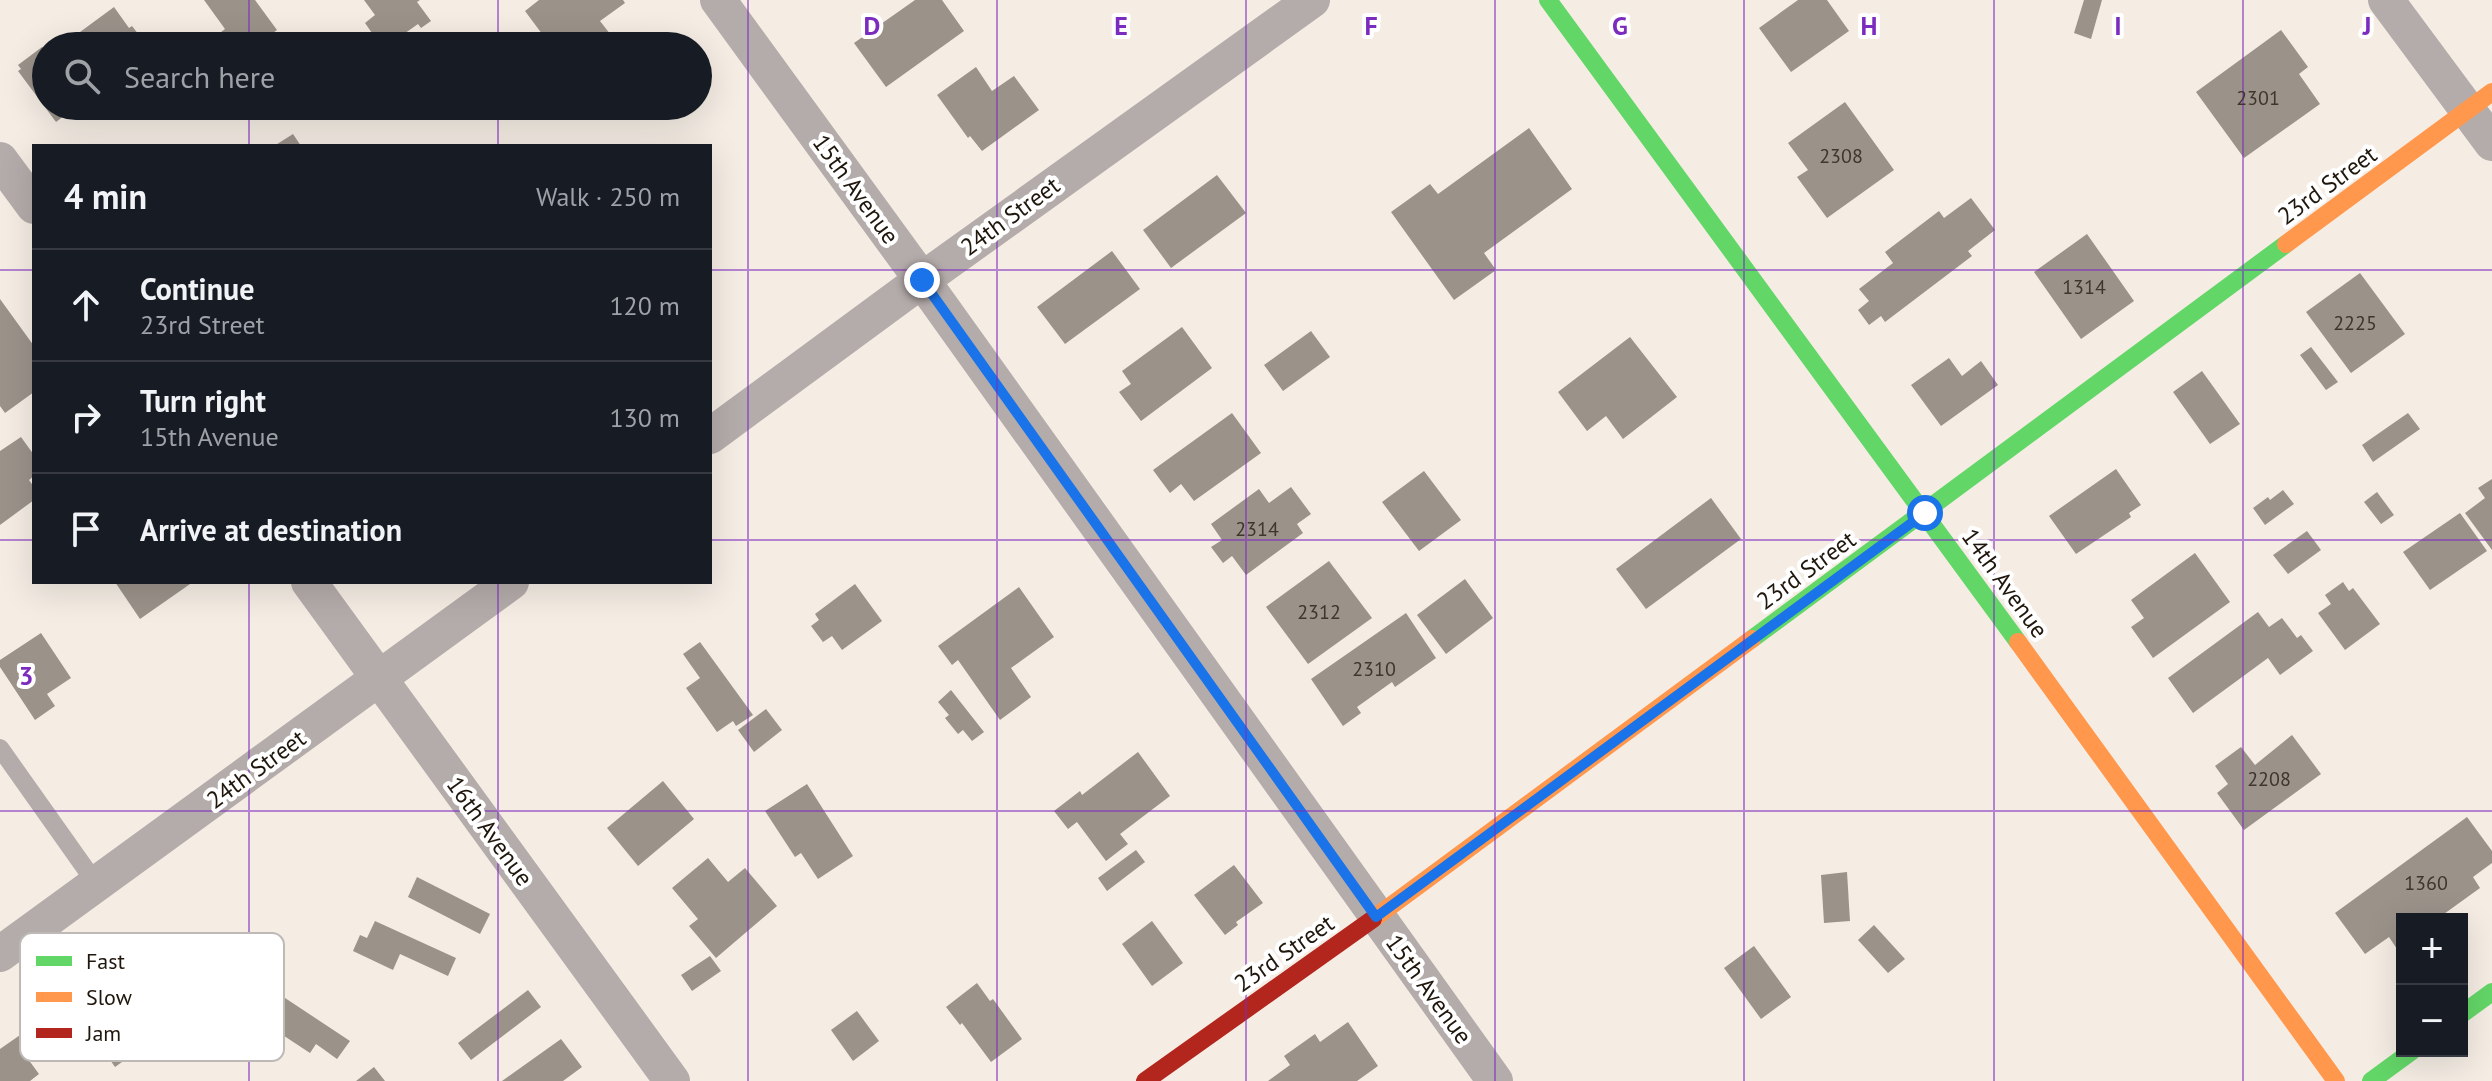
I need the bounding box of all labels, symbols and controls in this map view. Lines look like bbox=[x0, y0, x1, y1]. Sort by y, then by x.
text: D bbox=[864, 9, 880, 42]
text: E bbox=[1114, 9, 1128, 42]
text: F bbox=[1364, 9, 1378, 42]
text: G bbox=[1612, 9, 1628, 42]
text: H bbox=[1861, 9, 1877, 42]
text: I bbox=[2114, 9, 2122, 42]
text: J bbox=[2362, 9, 2371, 42]
search box bbox=[32, 32, 712, 120]
icon: search bbox=[60, 54, 104, 98]
text: Search here bbox=[124, 57, 275, 96]
house number: 2301 bbox=[2236, 85, 2280, 111]
street label: 15th Avenue bbox=[806, 128, 906, 250]
street label: 23rd Street bbox=[2271, 139, 2383, 231]
house number: 2308 bbox=[1819, 143, 1863, 169]
street label: 24th Street bbox=[954, 170, 1066, 262]
text: 4 min bbox=[64, 174, 147, 218]
text: Walk · 250 m bbox=[536, 180, 680, 213]
route end bbox=[904, 262, 940, 298]
text: Continue bbox=[140, 269, 254, 308]
house number: 1314 bbox=[2062, 274, 2106, 300]
icon: ahead bbox=[64, 283, 108, 327]
text: 120 m bbox=[609, 289, 680, 322]
text: 23rd Street bbox=[140, 308, 265, 341]
house number: 2225 bbox=[2333, 310, 2377, 336]
text: Turn right bbox=[140, 381, 266, 420]
icon: right bbox=[64, 395, 108, 439]
text: 130 m bbox=[609, 401, 680, 434]
text: 15th Avenue bbox=[140, 420, 279, 453]
route start bbox=[1907, 495, 1943, 531]
icon: arrive bbox=[64, 507, 108, 551]
text: Arrive at destination bbox=[140, 510, 402, 549]
house number: 2314 bbox=[1235, 516, 1279, 542]
street label: 14th Avenue bbox=[1955, 522, 2055, 644]
street label: 23rd Street bbox=[1750, 524, 1862, 616]
house number: 2312 bbox=[1297, 599, 1341, 625]
house number: 2310 bbox=[1352, 656, 1396, 682]
text: 3 bbox=[19, 659, 33, 692]
street label: 24th Street bbox=[200, 723, 312, 815]
house number: 2208 bbox=[2247, 766, 2291, 792]
street label: 16th Avenue bbox=[440, 770, 540, 892]
house number: 1360 bbox=[2404, 870, 2448, 896]
street label: 23rd Street bbox=[1228, 907, 1340, 999]
map controls bbox=[2396, 913, 2468, 1057]
button: + bbox=[2396, 913, 2468, 985]
street label: 15th Avenue bbox=[1379, 928, 1479, 1050]
legend bbox=[20, 933, 284, 1061]
text: Fast bbox=[86, 947, 126, 975]
text: Slow bbox=[86, 983, 132, 1011]
button: − bbox=[2396, 985, 2468, 1057]
text: Jam bbox=[85, 1019, 121, 1047]

